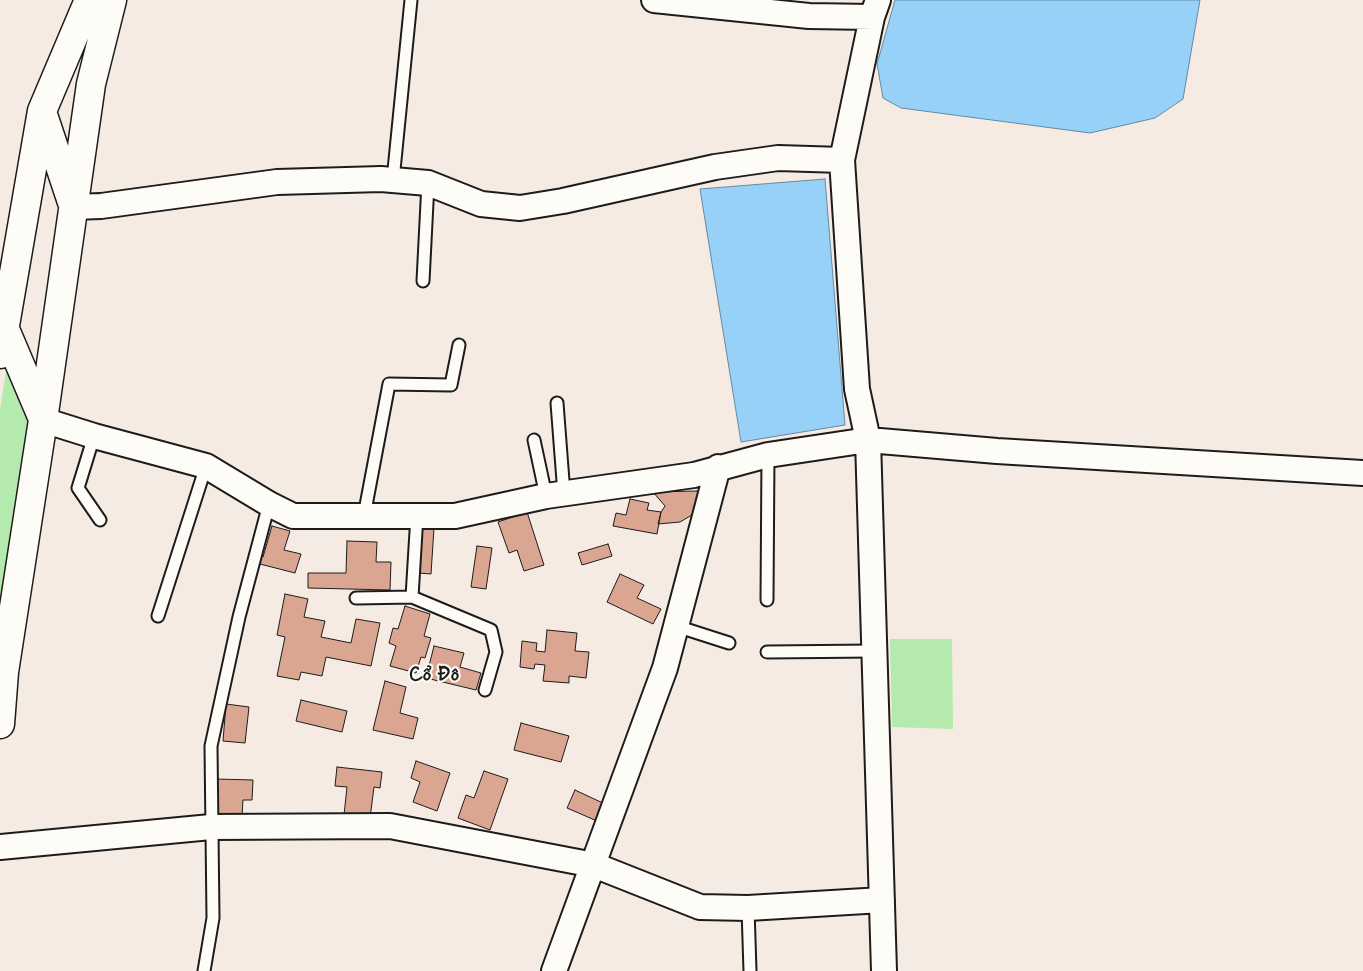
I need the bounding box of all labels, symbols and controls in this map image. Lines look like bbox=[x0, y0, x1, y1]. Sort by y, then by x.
district label: Cổ Đô bbox=[409, 664, 459, 688]

